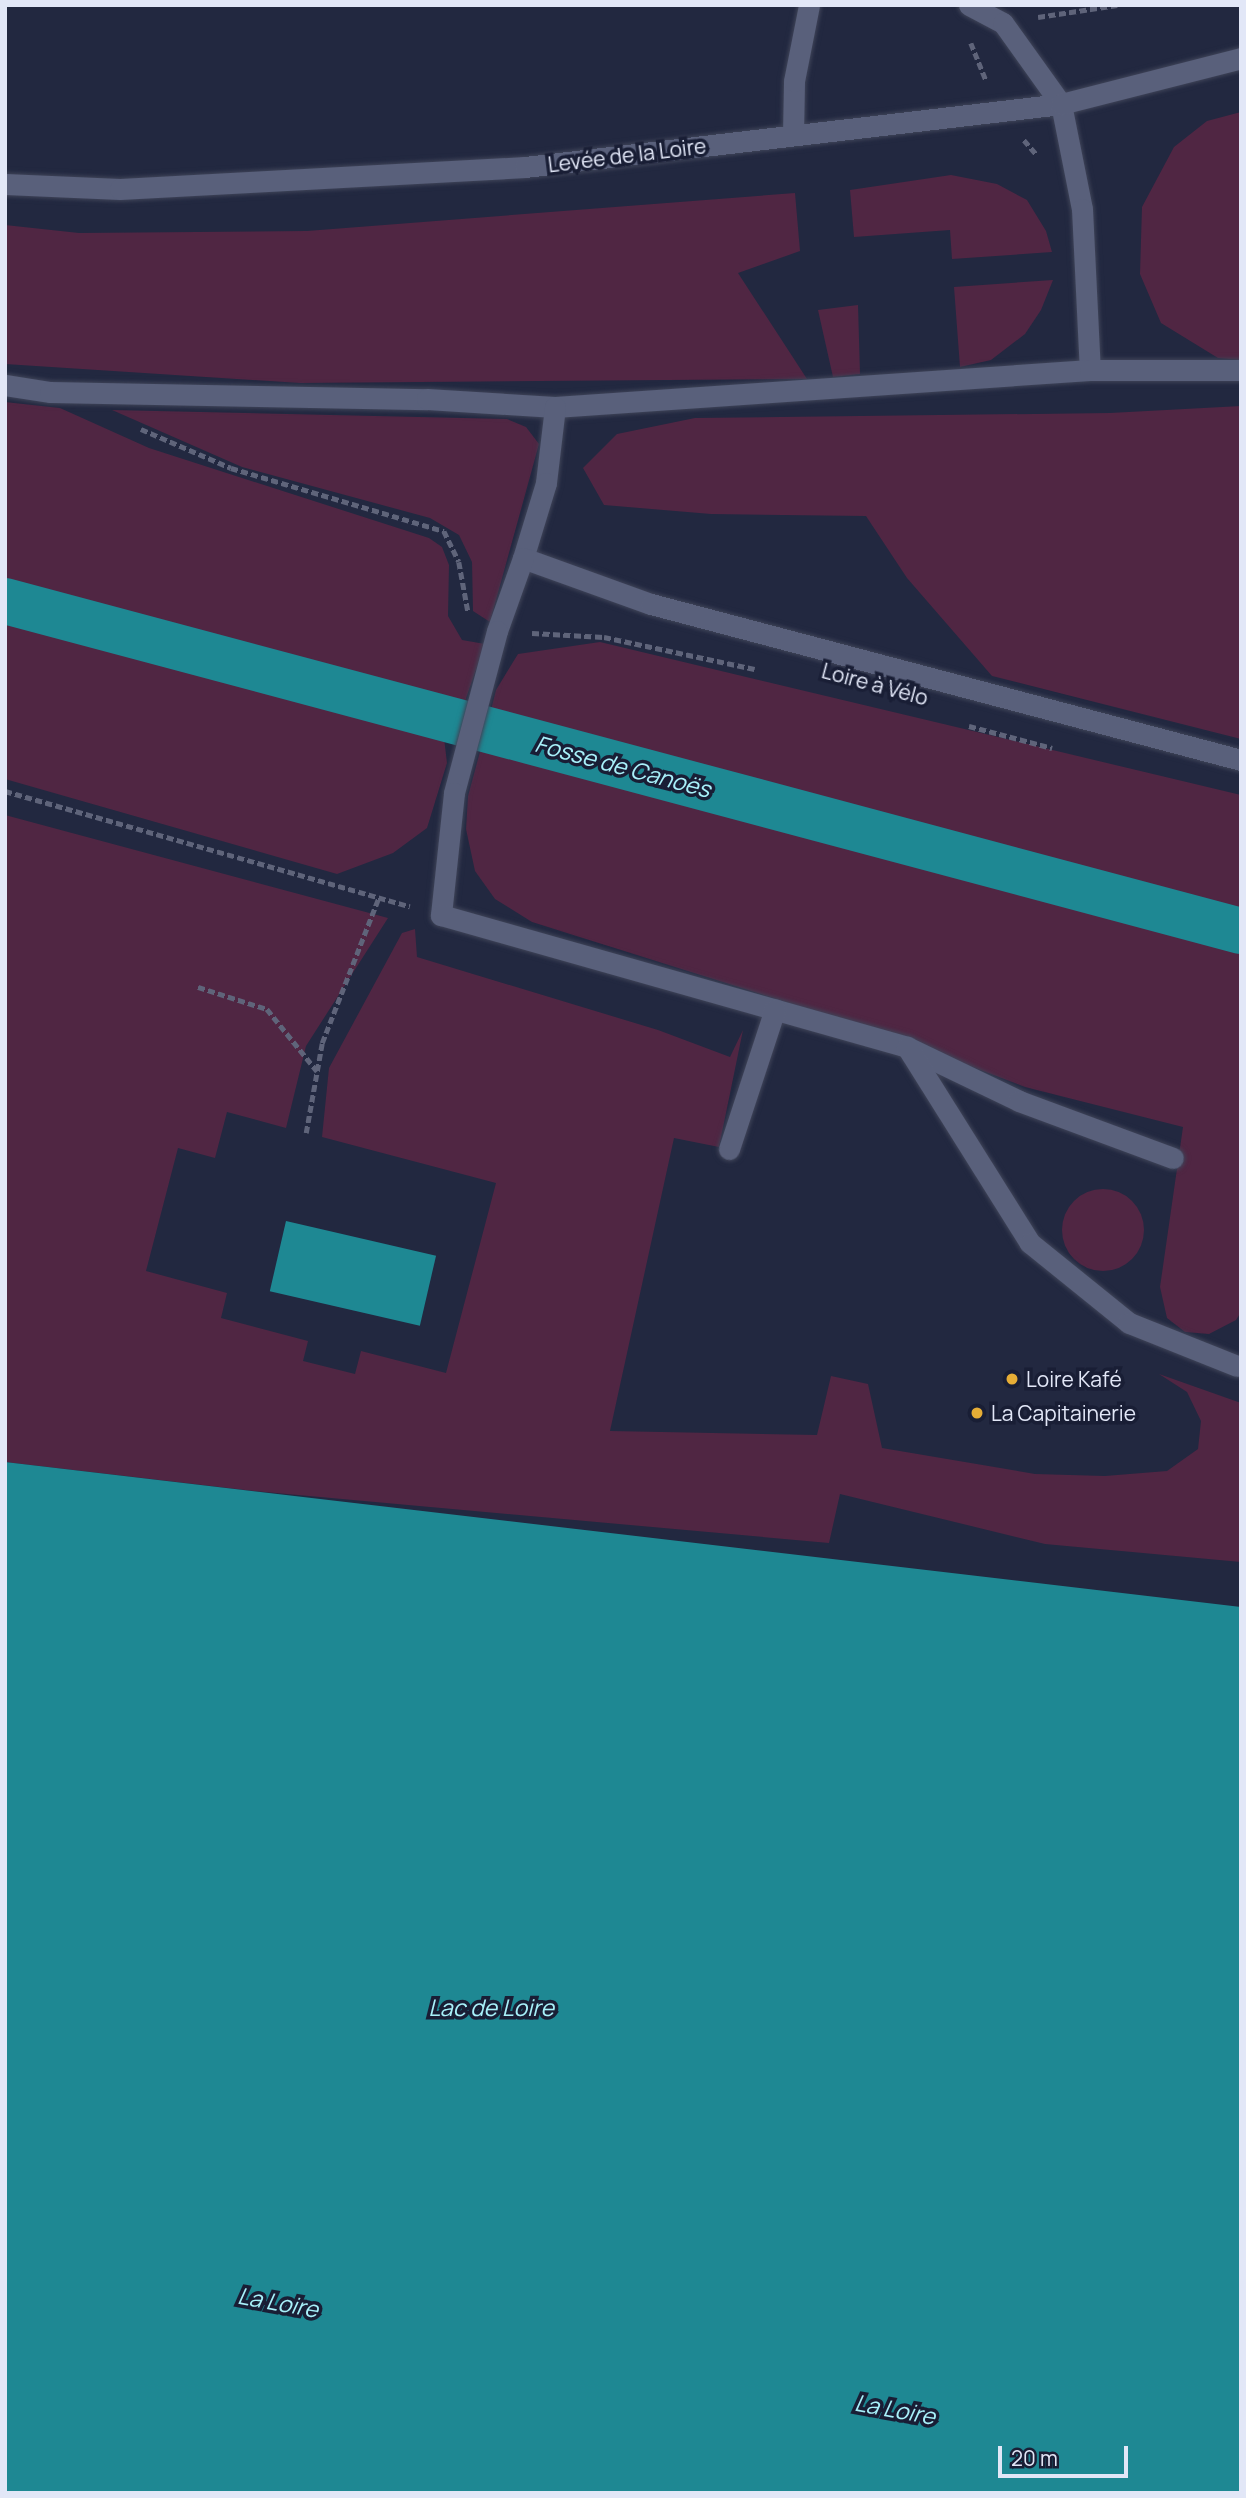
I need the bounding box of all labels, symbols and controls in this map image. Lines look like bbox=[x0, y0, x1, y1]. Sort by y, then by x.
street label: Levée de la Loire bbox=[546, 133, 708, 177]
street label: Loire à Vélo bbox=[819, 658, 931, 710]
water label: Fosse de Canoës bbox=[532, 729, 714, 803]
place label: Loire Kafé bbox=[1026, 1366, 1122, 1392]
marker: Loire Kafé bbox=[1004, 1371, 1020, 1387]
place label: La Capitainerie bbox=[991, 1400, 1136, 1426]
marker: La Capitainerie bbox=[969, 1405, 985, 1421]
water label: Lac de Loire bbox=[428, 1993, 554, 2021]
water label: La Loire bbox=[236, 2281, 320, 2323]
water label: La Loire bbox=[853, 2388, 937, 2430]
scale bar bbox=[1001, 2432, 1130, 2476]
text: 20 m bbox=[1011, 2444, 1058, 2472]

